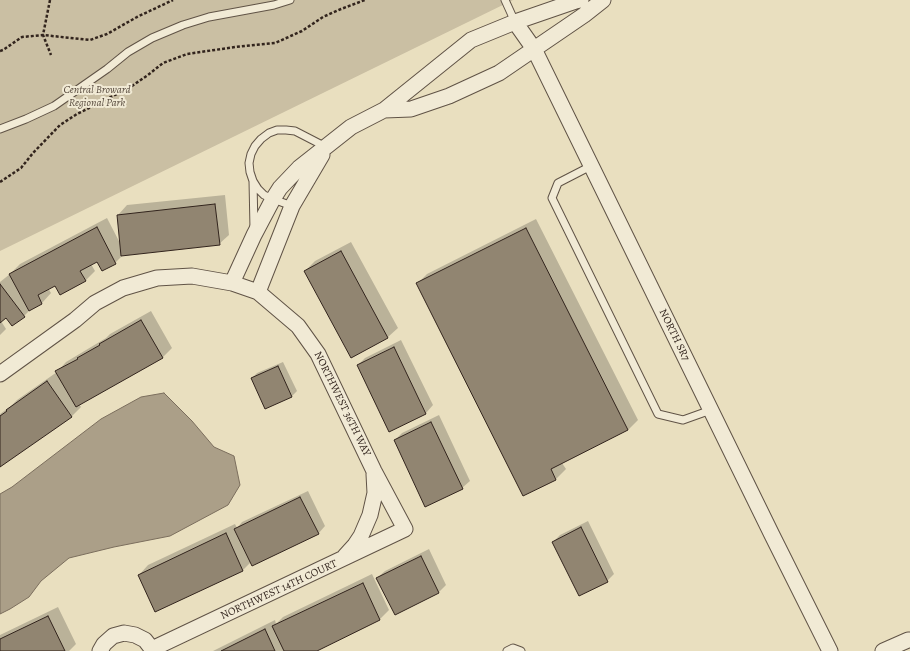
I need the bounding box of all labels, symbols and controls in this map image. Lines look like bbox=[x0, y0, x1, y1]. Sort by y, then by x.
park label: Central Broward Regional Park bbox=[63, 83, 131, 109]
street label: NORTH SR7 bbox=[656, 307, 692, 363]
street label: NORTHWEST 36TH WAY bbox=[311, 349, 373, 459]
street label: NORTHWEST 14TH COURT bbox=[219, 557, 339, 623]

